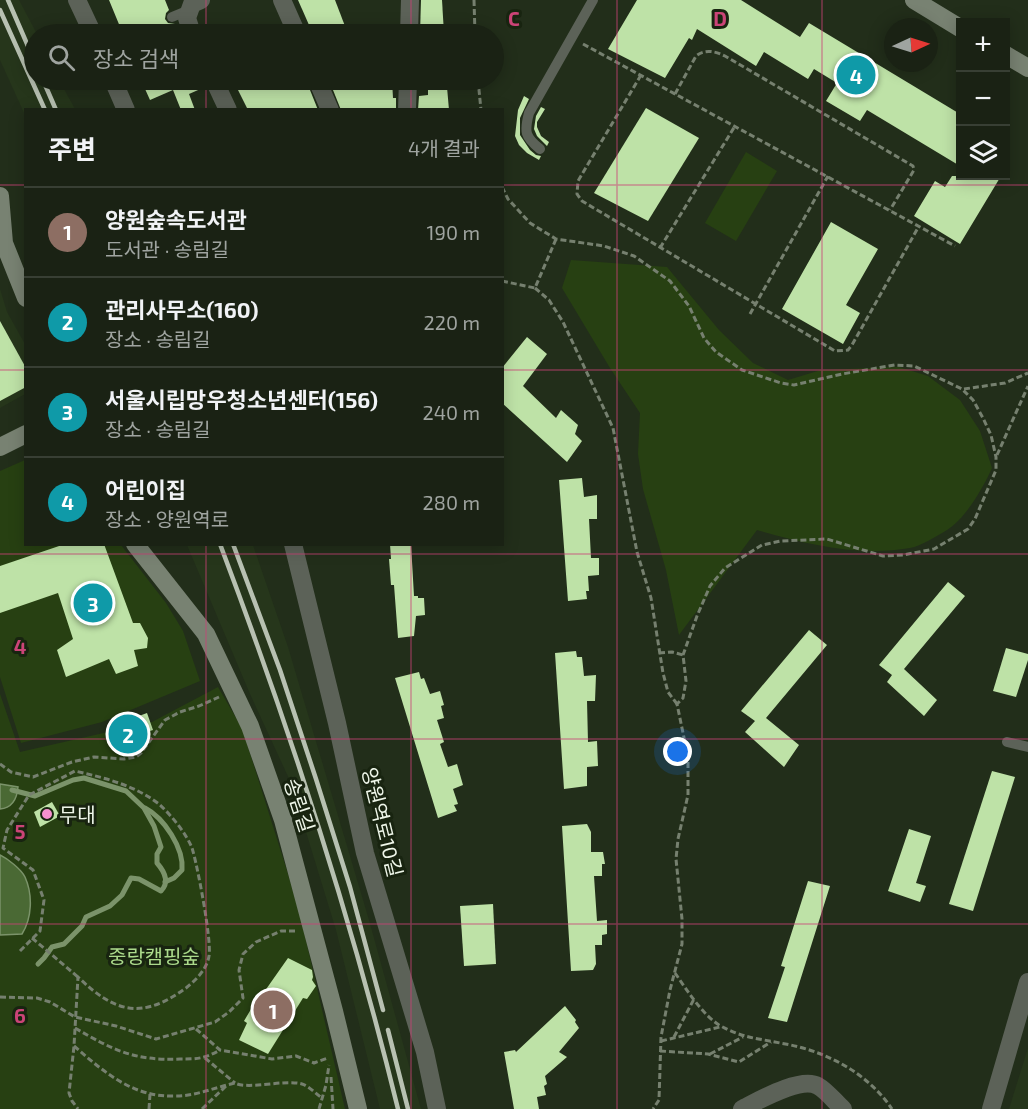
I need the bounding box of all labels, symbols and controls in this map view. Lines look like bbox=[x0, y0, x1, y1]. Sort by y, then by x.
text: C bbox=[508, 6, 520, 30]
text: D bbox=[713, 6, 727, 30]
north arrow bbox=[884, 18, 938, 72]
map controls bbox=[956, 18, 1010, 180]
button: + bbox=[956, 18, 1010, 72]
search box bbox=[24, 24, 504, 90]
icon: search bbox=[45, 41, 78, 74]
text: 장소 검색 bbox=[93, 45, 179, 71]
pin: 4 bbox=[836, 52, 876, 98]
button: − bbox=[956, 72, 1010, 126]
button: layers bbox=[956, 126, 1010, 180]
text: 주변 bbox=[48, 133, 96, 164]
text: 4개 결과 bbox=[408, 136, 480, 160]
text: 양원숲속도서관 bbox=[105, 206, 247, 232]
text: 1 bbox=[63, 220, 72, 244]
text: 190 m bbox=[427, 220, 480, 244]
text: 도서관 · 송림길 bbox=[105, 237, 229, 261]
text: 관리사무소(160) bbox=[105, 296, 258, 322]
text: 2 bbox=[62, 310, 73, 334]
text: 220 m bbox=[423, 310, 480, 334]
text: 장소 · 송림길 bbox=[105, 327, 211, 351]
text: 서울시립망우청소년센터(156) bbox=[105, 386, 378, 412]
text: 3 bbox=[62, 400, 73, 424]
text: 240 m bbox=[422, 400, 480, 424]
text: 장소 · 송림길 bbox=[105, 417, 211, 441]
text: 어린이집 bbox=[105, 476, 186, 502]
text: 4 bbox=[61, 490, 74, 514]
text: 280 m bbox=[423, 490, 480, 514]
text: 장소 · 양원역로 bbox=[105, 507, 229, 531]
pin: 3 bbox=[74, 580, 112, 626]
text: 4 bbox=[14, 634, 27, 658]
pin: 2 bbox=[108, 712, 148, 756]
your location bbox=[663, 737, 692, 766]
street label: 양원역로10길 bbox=[358, 765, 408, 879]
street label: 송림길 bbox=[280, 775, 320, 835]
place label: 무대 bbox=[59, 802, 96, 826]
marker: 무대 bbox=[40, 807, 54, 821]
text: 5 bbox=[14, 819, 26, 843]
park label: 중랑캠핑숲 bbox=[108, 944, 200, 968]
pin: 1 bbox=[254, 988, 292, 1032]
text: 6 bbox=[14, 1003, 26, 1027]

